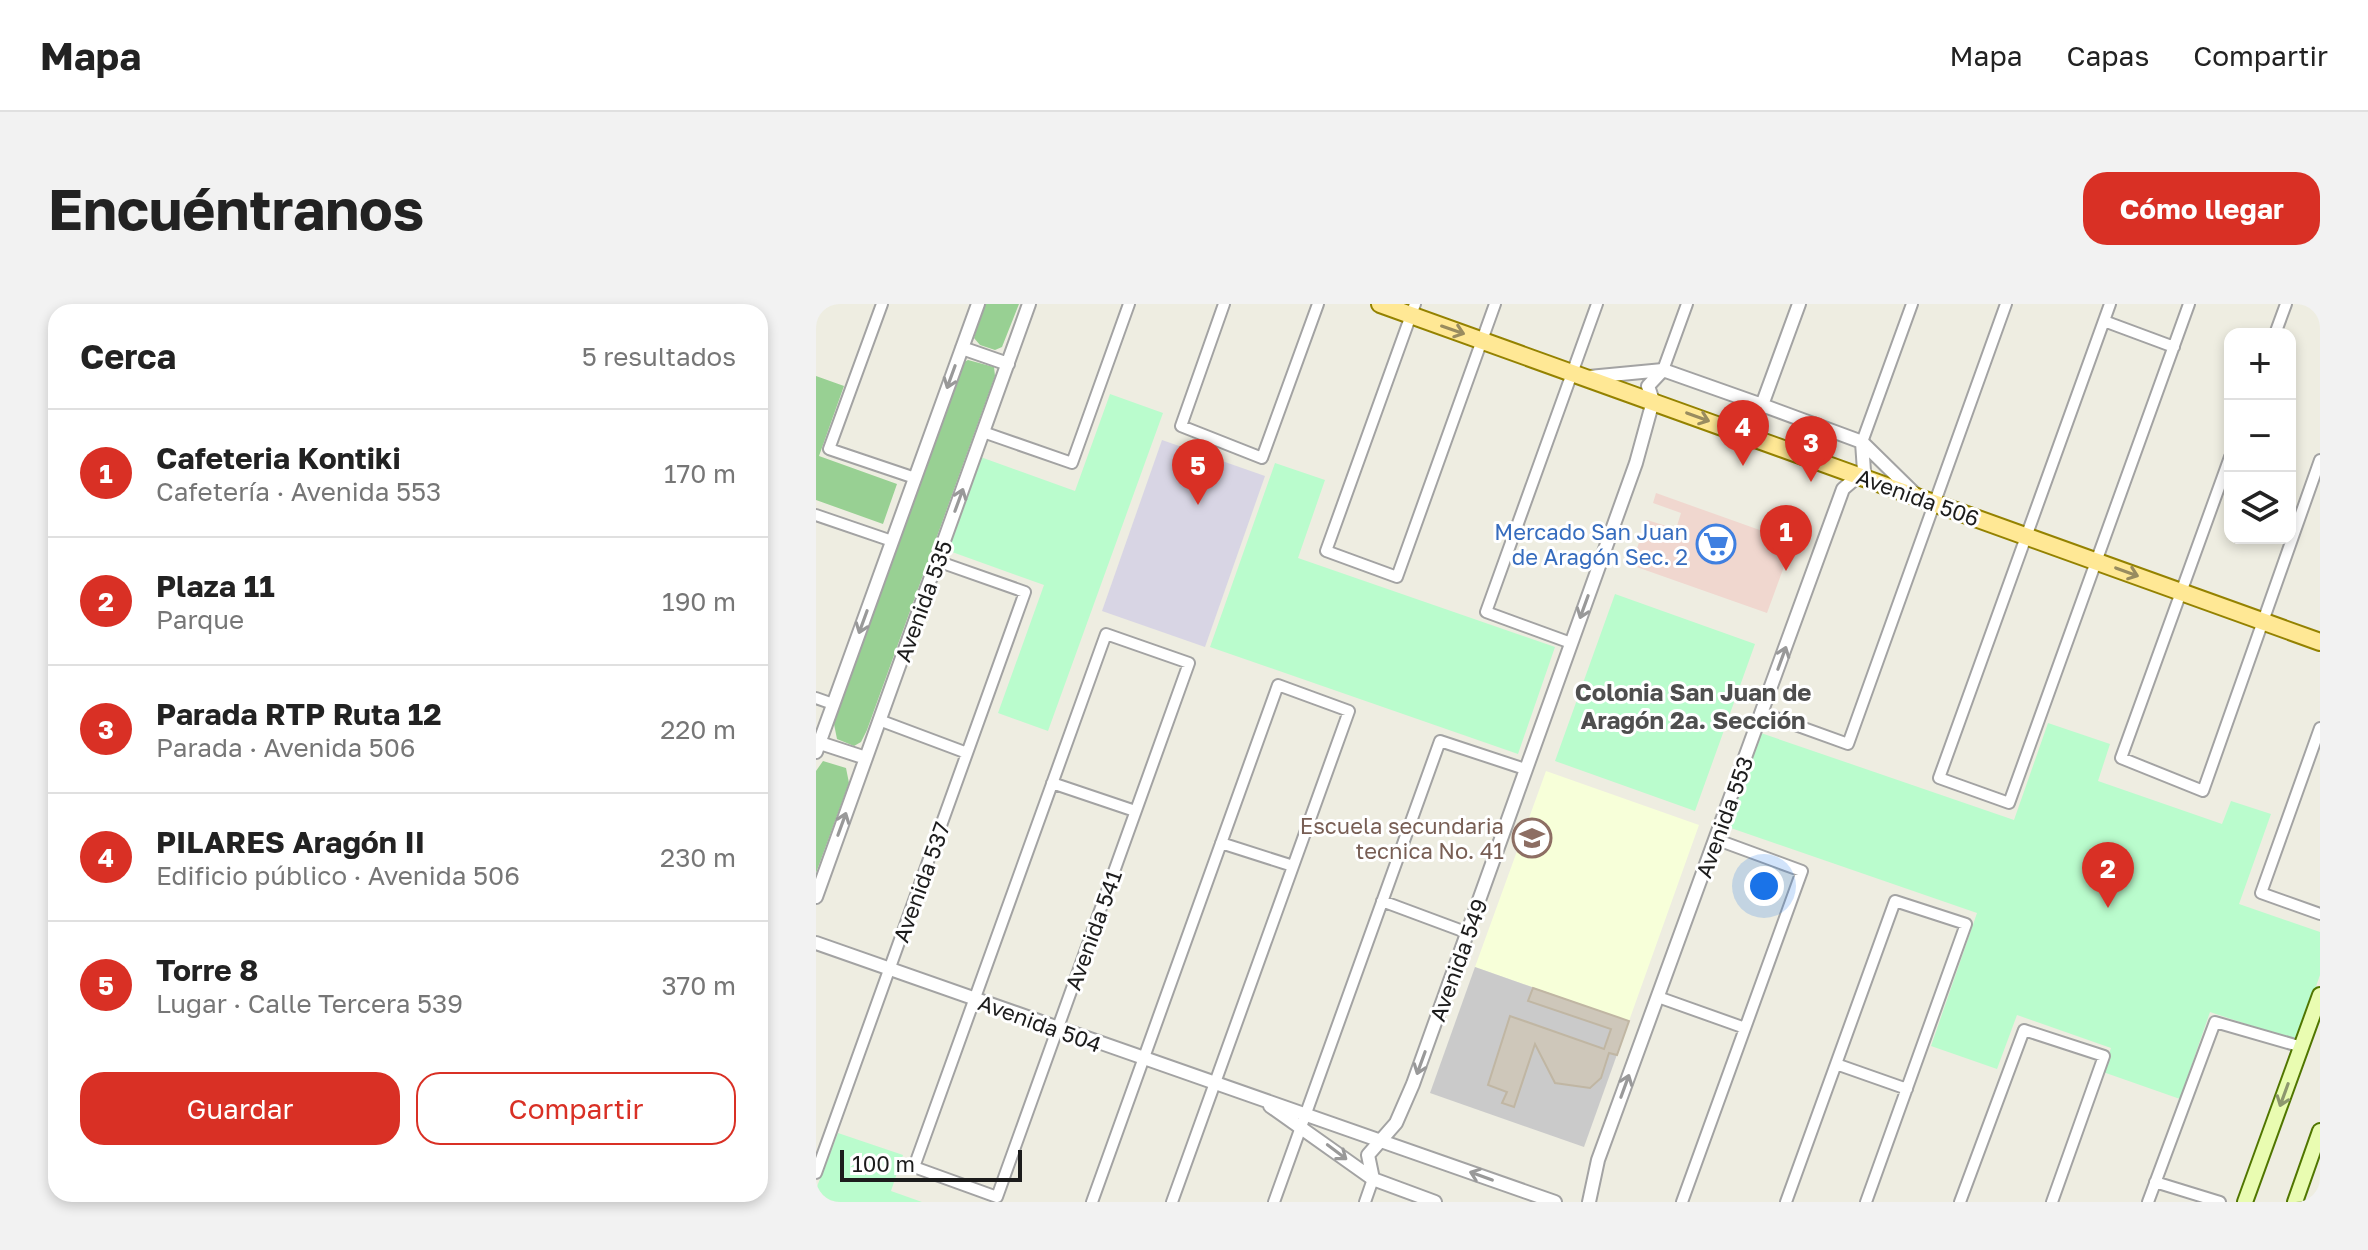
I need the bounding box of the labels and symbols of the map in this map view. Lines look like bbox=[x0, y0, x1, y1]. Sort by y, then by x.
one-way arrow bbox=[1441, 323, 1466, 338]
one-way arrow bbox=[943, 365, 957, 389]
pin: 4 bbox=[1717, 400, 1769, 466]
one-way arrow bbox=[1686, 411, 1710, 425]
pin: 3 bbox=[1785, 416, 1837, 482]
pin: 5 bbox=[1172, 439, 1224, 505]
street label: Avenida 506 bbox=[1853, 462, 1983, 532]
one-way arrow bbox=[952, 488, 967, 513]
pin: 1 bbox=[1760, 505, 1812, 571]
place label: Mercado San Juan de Aragón Sec. 2 bbox=[1494, 518, 1688, 570]
supermarket icon: Mercado San Juan de Aragón Sec. 2 bbox=[1695, 523, 1737, 565]
street label: Avenida 535 bbox=[889, 537, 957, 665]
one-way arrow bbox=[2114, 566, 2139, 580]
one-way arrow bbox=[1576, 594, 1590, 619]
one-way arrow bbox=[855, 609, 869, 634]
one-way arrow bbox=[1775, 646, 1790, 671]
district label: Colonia San Juan de Aragón 2a. Sección bbox=[1575, 677, 1811, 734]
street label: Avenida 553 bbox=[1690, 753, 1758, 881]
one-way arrow bbox=[836, 811, 851, 836]
place label: Escuela secundaria tecnica No. 41 bbox=[1300, 812, 1504, 864]
school or university icon: Escuela secundaria tecnica No. 41 bbox=[1511, 817, 1553, 859]
street label: Avenida 537 bbox=[887, 818, 955, 946]
pin: 2 bbox=[2082, 842, 2134, 908]
street label: Avenida 541 bbox=[1059, 866, 1127, 994]
your location bbox=[1744, 866, 1784, 906]
street label: Avenida 549 bbox=[1423, 895, 1493, 1025]
street label: Avenida 504 bbox=[975, 988, 1105, 1058]
one-way arrow bbox=[1412, 1050, 1427, 1075]
one-way arrow bbox=[1619, 1074, 1633, 1099]
one-way arrow bbox=[2276, 1082, 2291, 1107]
one-way arrow bbox=[1326, 1144, 1348, 1161]
scale bar bbox=[840, 1146, 1022, 1182]
one-way arrow bbox=[1469, 1167, 1494, 1182]

